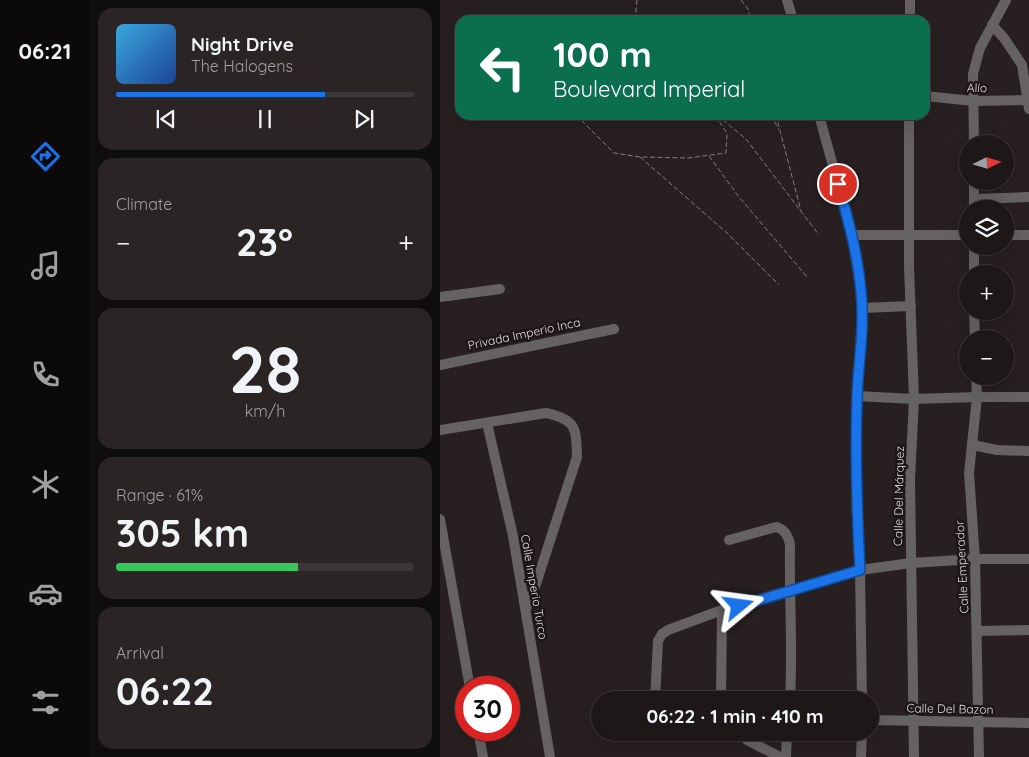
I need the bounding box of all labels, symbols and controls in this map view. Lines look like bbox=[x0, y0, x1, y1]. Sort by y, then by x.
text: Night Drive bbox=[191, 32, 294, 56]
text: 100 m bbox=[553, 32, 652, 76]
icon: left bbox=[470, 35, 535, 100]
text: 06:21 bbox=[19, 37, 71, 65]
text: The Halogens bbox=[191, 56, 293, 76]
text: Boulevard Imperial bbox=[553, 75, 745, 103]
street label: Alío bbox=[967, 80, 987, 95]
icon: previous bbox=[152, 105, 180, 133]
icon: pause bbox=[251, 105, 279, 133]
icon: next bbox=[350, 105, 378, 133]
north arrow bbox=[959, 135, 1014, 190]
map controls bbox=[959, 135, 1014, 385]
icon: directions bbox=[28, 139, 63, 174]
pin bbox=[817, 163, 859, 205]
icon: arrive bbox=[824, 170, 852, 198]
text: Climate bbox=[116, 194, 172, 214]
button: layers bbox=[959, 200, 1014, 255]
text: 23° bbox=[236, 218, 293, 266]
text: − bbox=[116, 225, 131, 260]
text: + bbox=[398, 225, 414, 260]
icon: music bbox=[28, 248, 63, 283]
button: + bbox=[959, 265, 1014, 320]
street label: Privada Imperio Inca bbox=[466, 314, 582, 353]
text: 28 bbox=[229, 328, 301, 409]
button: − bbox=[959, 330, 1014, 385]
icon: phone bbox=[28, 357, 63, 392]
text: km/h bbox=[245, 401, 285, 421]
street label: Calle Del Márquez bbox=[890, 445, 907, 546]
icon: climate bbox=[28, 467, 63, 502]
text: Range · 61% bbox=[116, 485, 203, 505]
text: 305 km bbox=[116, 509, 249, 557]
street label: Calle Emperador bbox=[952, 520, 971, 614]
street label: Calle Imperio Turco bbox=[518, 533, 551, 641]
icon: car bbox=[28, 576, 63, 611]
position arrow bbox=[712, 579, 764, 631]
text: Arrival bbox=[116, 643, 164, 663]
text: 06:22 bbox=[116, 667, 214, 715]
speed limit sign: 30 bbox=[455, 676, 520, 741]
icon: filters bbox=[28, 685, 63, 720]
street label: Calle Del Bazon bbox=[906, 700, 994, 717]
text: 06:22 · 1 min · 410 m bbox=[646, 704, 824, 728]

